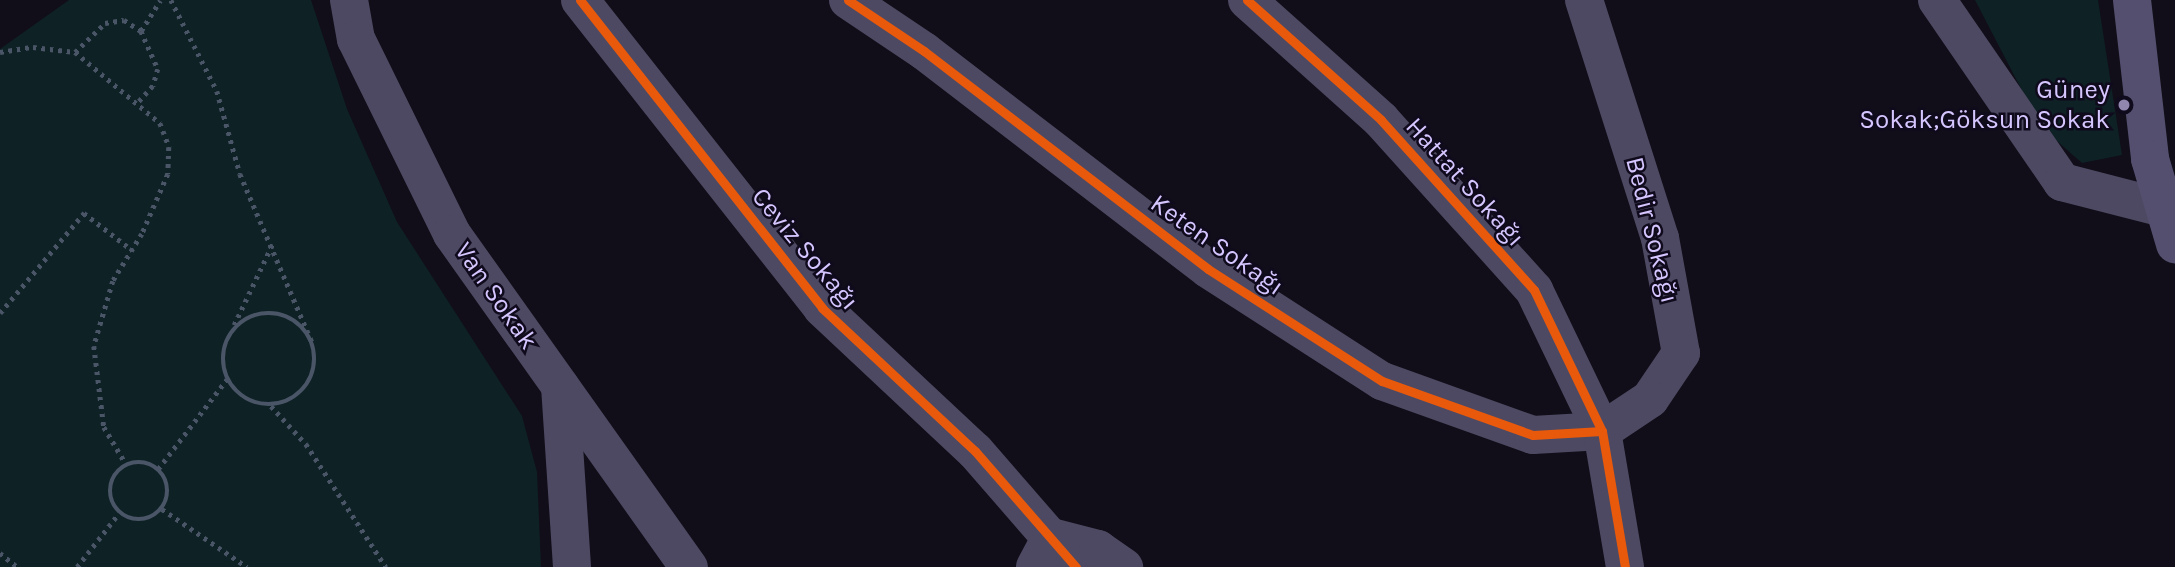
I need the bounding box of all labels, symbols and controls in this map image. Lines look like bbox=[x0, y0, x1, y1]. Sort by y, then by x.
place label: Güney Sokak;Göksun Sokak bbox=[1859, 74, 2110, 136]
marker: Güney Sokak;Göksun Sokak bbox=[2116, 97, 2132, 113]
street label: Hattat Sokağı bbox=[1399, 111, 1531, 253]
street label: Bedir Sokağı bbox=[1619, 154, 1685, 306]
street label: Ceviz Sokağı bbox=[745, 182, 865, 316]
street label: Keten Sokağı bbox=[1144, 188, 1290, 302]
street label: Van Sokak bbox=[448, 236, 544, 356]

